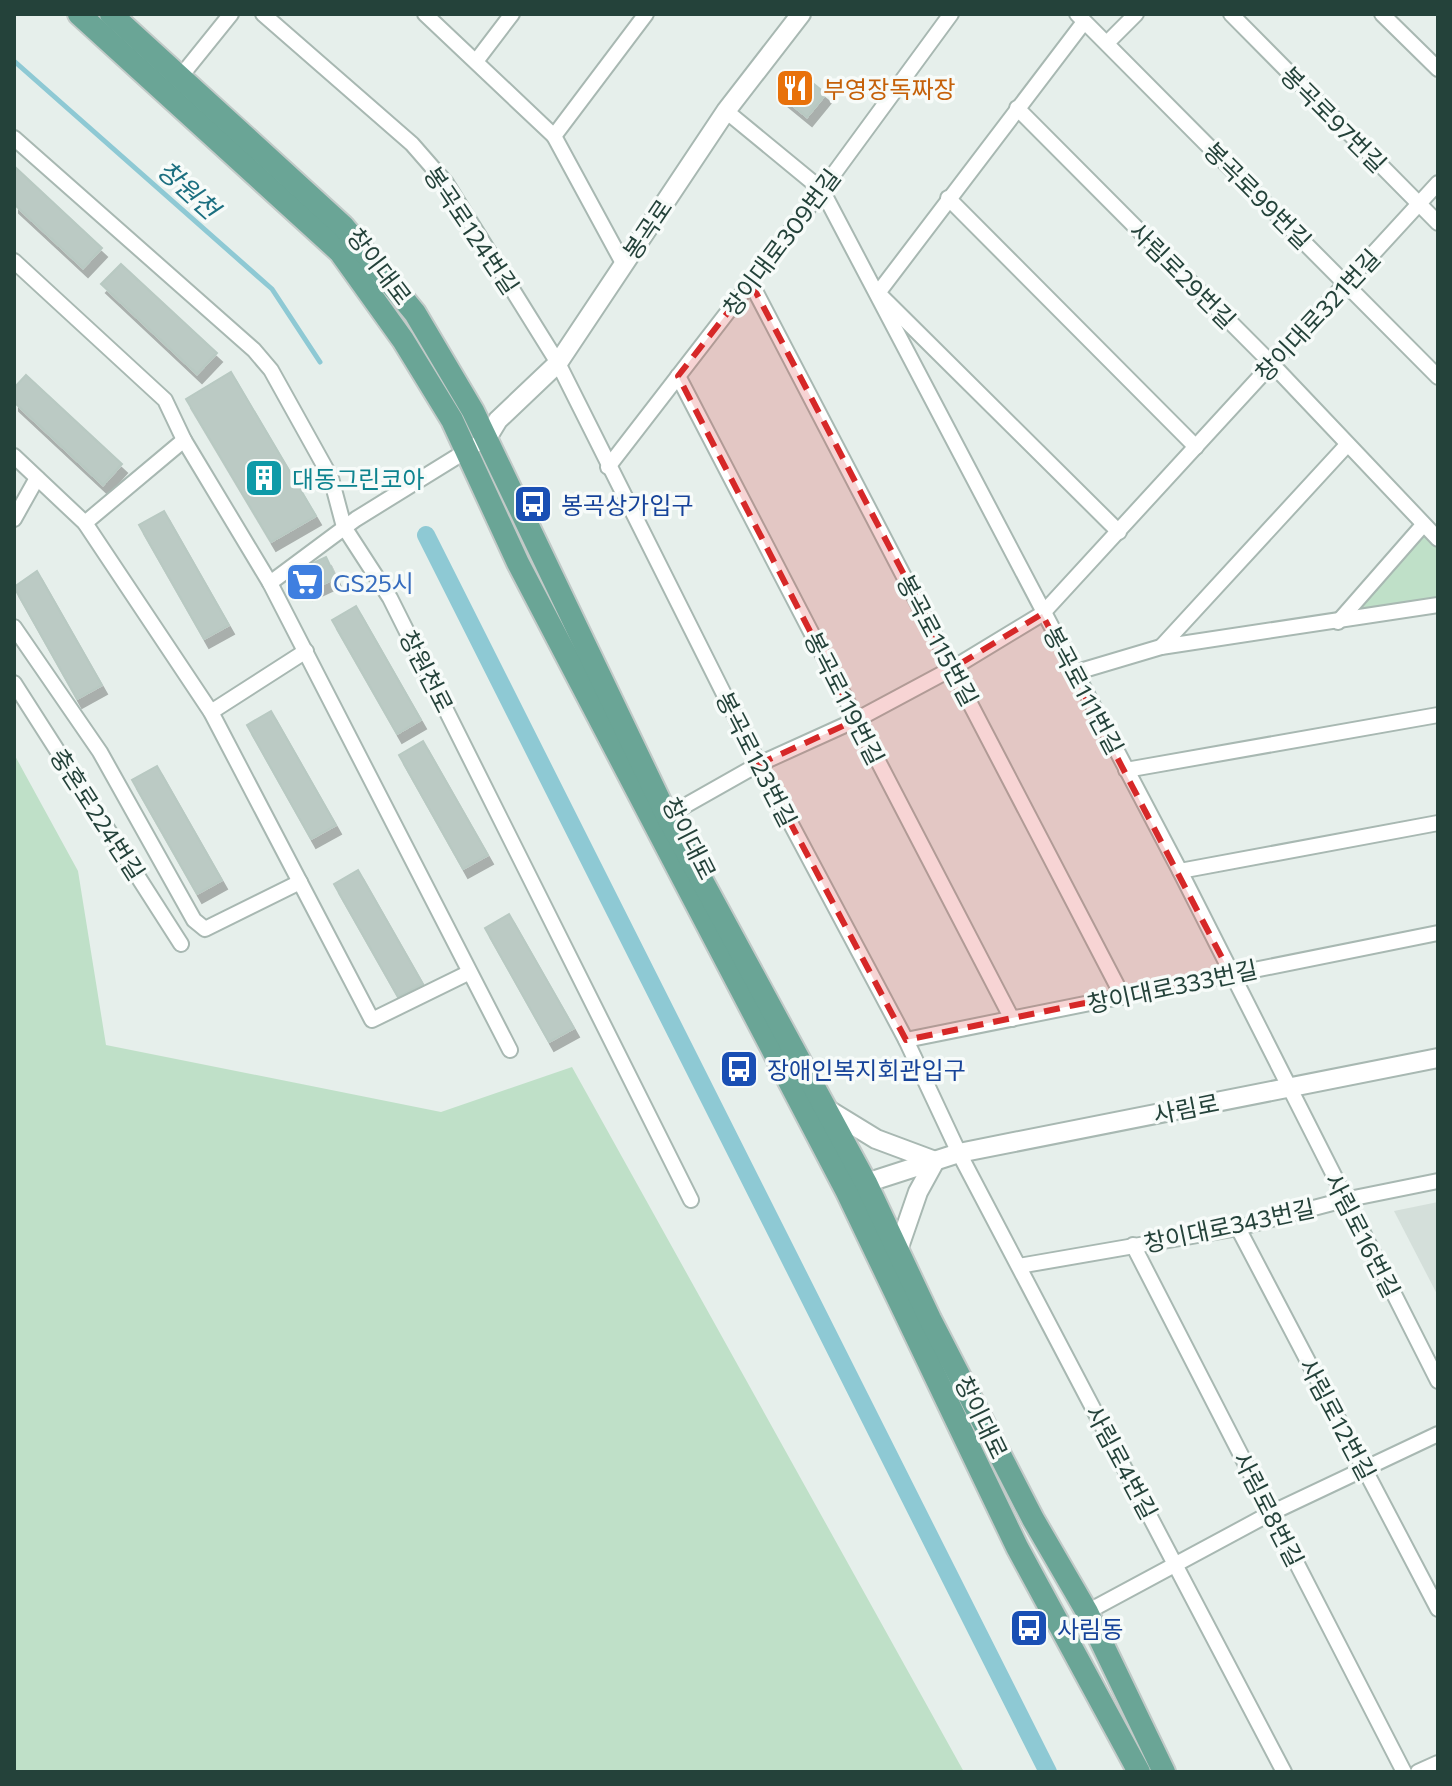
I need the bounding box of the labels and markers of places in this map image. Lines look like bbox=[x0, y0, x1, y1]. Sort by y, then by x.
restaurant icon: 부영장독짜장 bbox=[774, 67, 816, 109]
place label: 부영장독짜장 bbox=[823, 74, 955, 103]
building icon: 대동그린코아 bbox=[243, 457, 285, 499]
place label: 대동그린코아 bbox=[292, 464, 424, 493]
bus stop icon: 봉곡상가입구 bbox=[512, 483, 554, 525]
place label: 봉곡상가입구 bbox=[561, 490, 693, 519]
supermarket icon: GS25시 bbox=[284, 561, 326, 603]
place label: GS25시 bbox=[333, 568, 414, 597]
bus stop icon: 장애인복지회관입구 bbox=[718, 1048, 760, 1090]
place label: 장애인복지회관입구 bbox=[767, 1055, 966, 1084]
bus stop icon: 사림동 bbox=[1008, 1607, 1050, 1649]
place label: 사림동 bbox=[1057, 1614, 1123, 1643]

